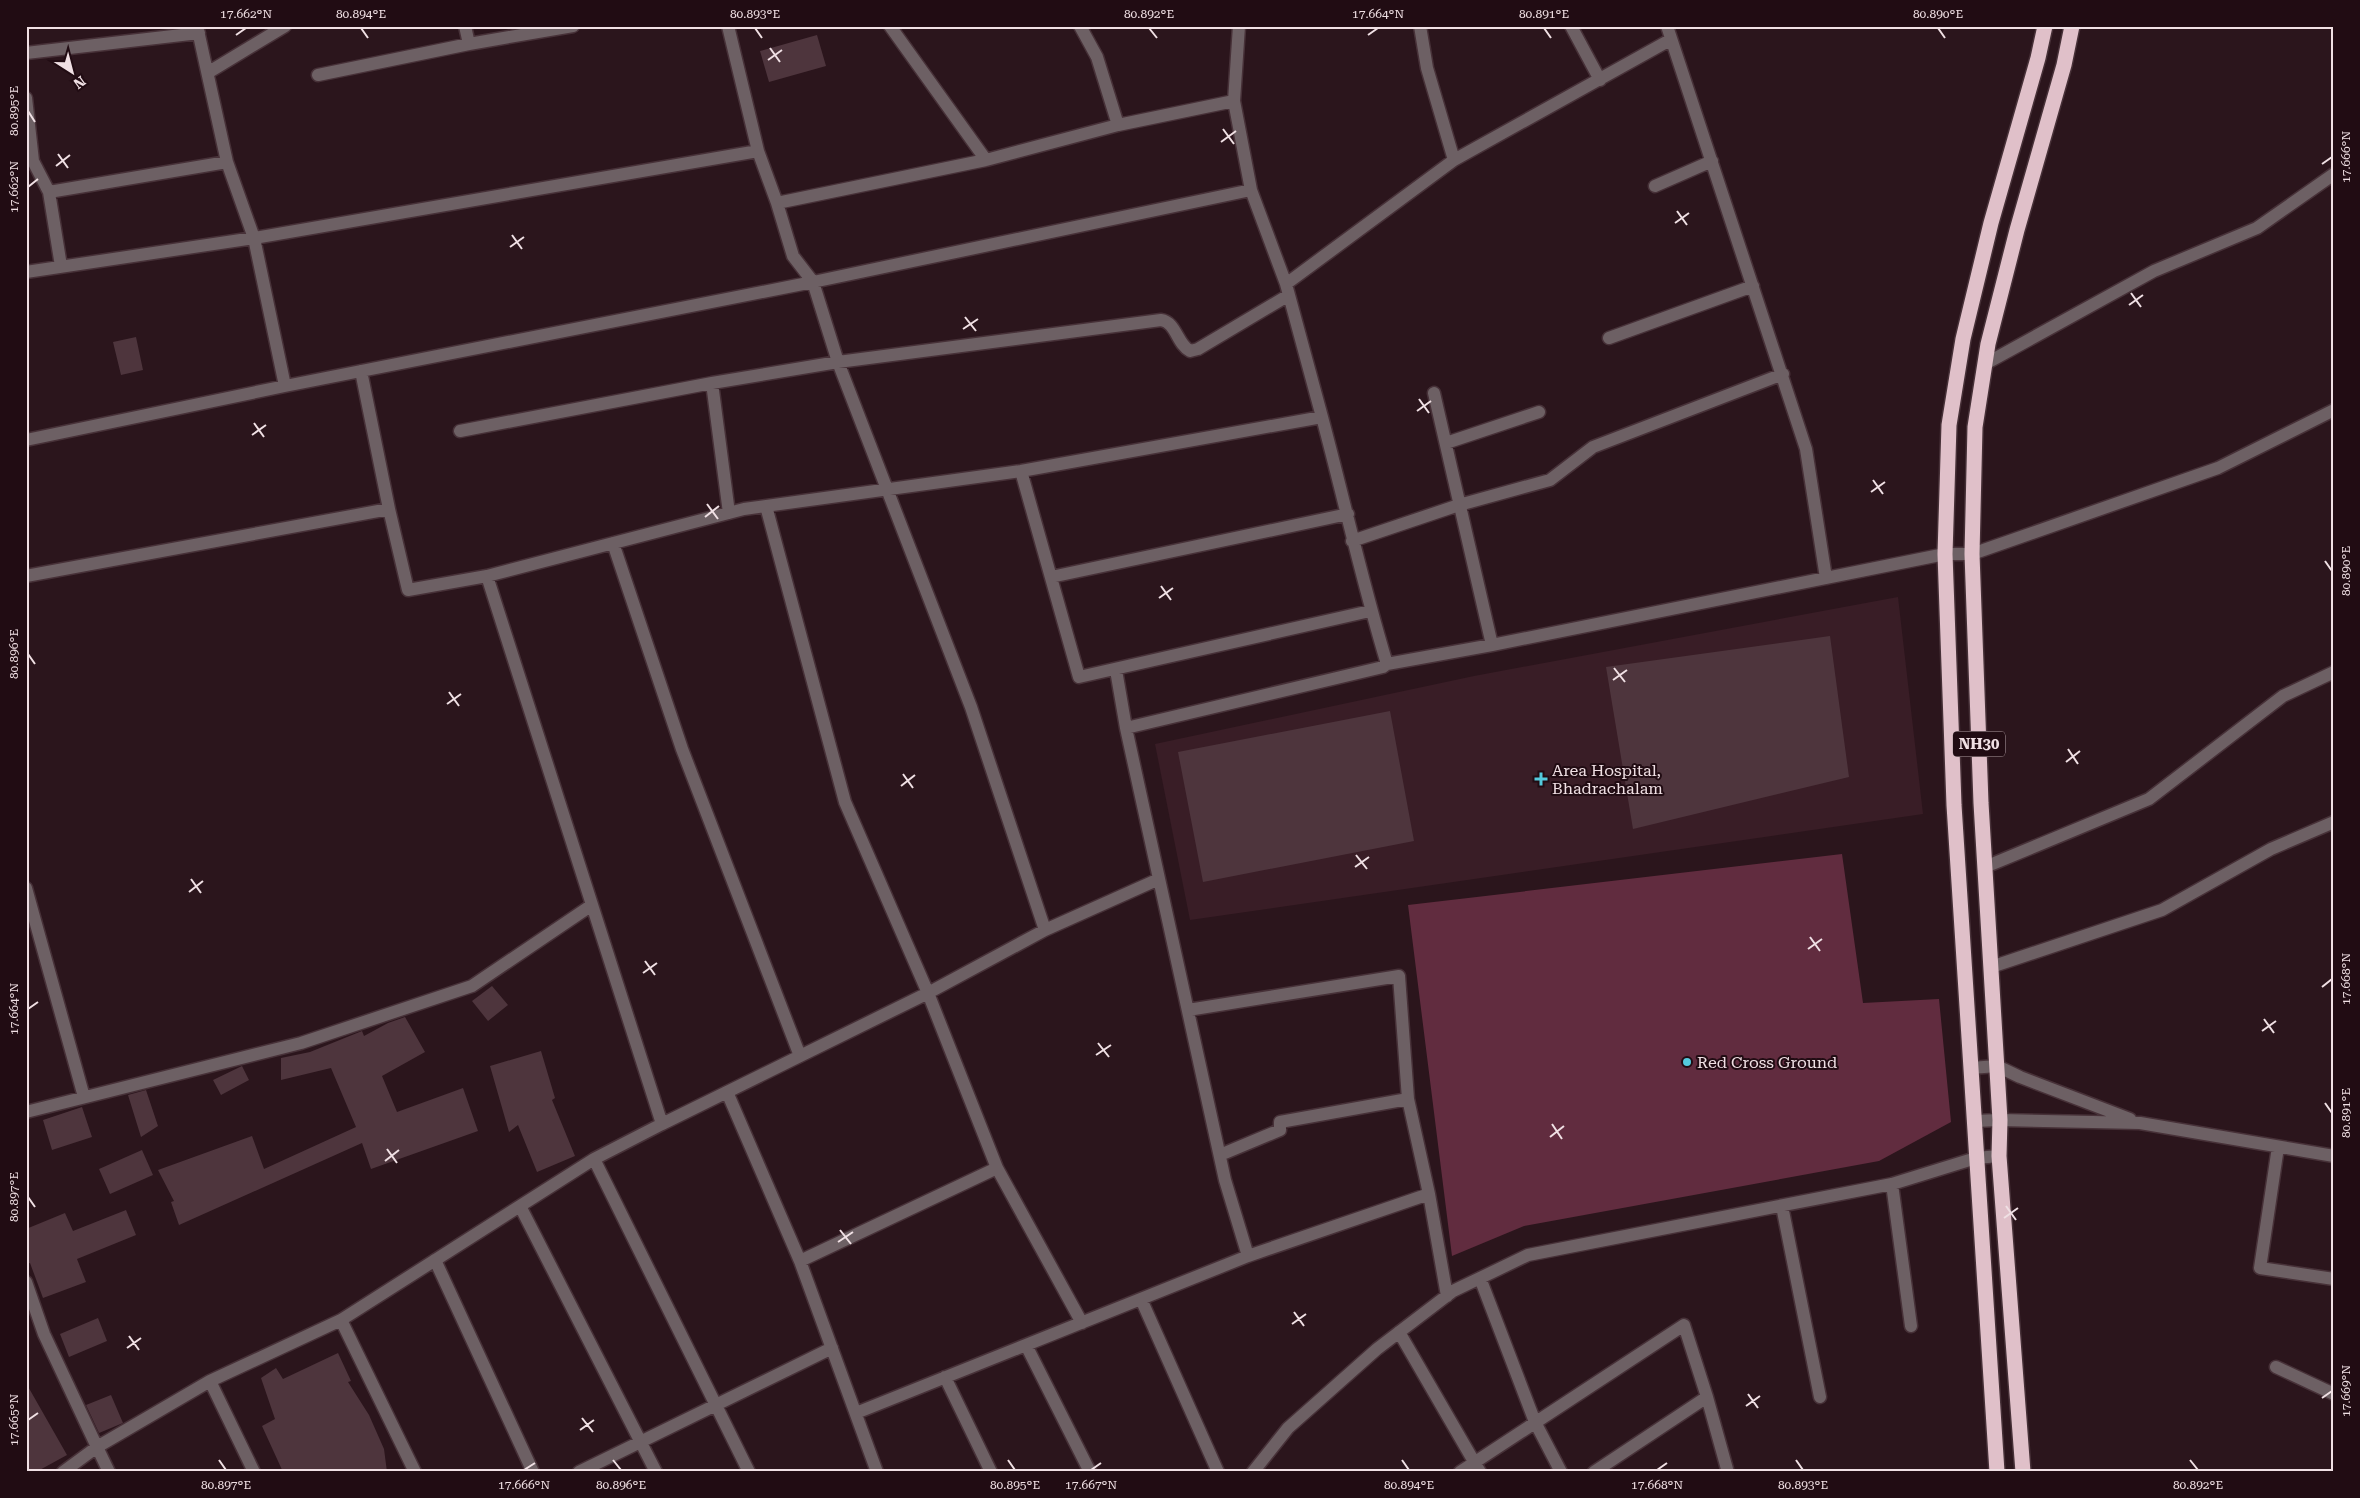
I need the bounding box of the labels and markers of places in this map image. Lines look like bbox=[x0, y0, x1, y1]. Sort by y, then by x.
place label: Area Hospital, Bhadrachalam bbox=[1552, 761, 1663, 798]
marker: Area Hospital, Bhadrachalam bbox=[1534, 772, 1548, 786]
place label: Red Cross Ground bbox=[1697, 1053, 1837, 1072]
marker: Red Cross Ground bbox=[1681, 1056, 1693, 1068]

